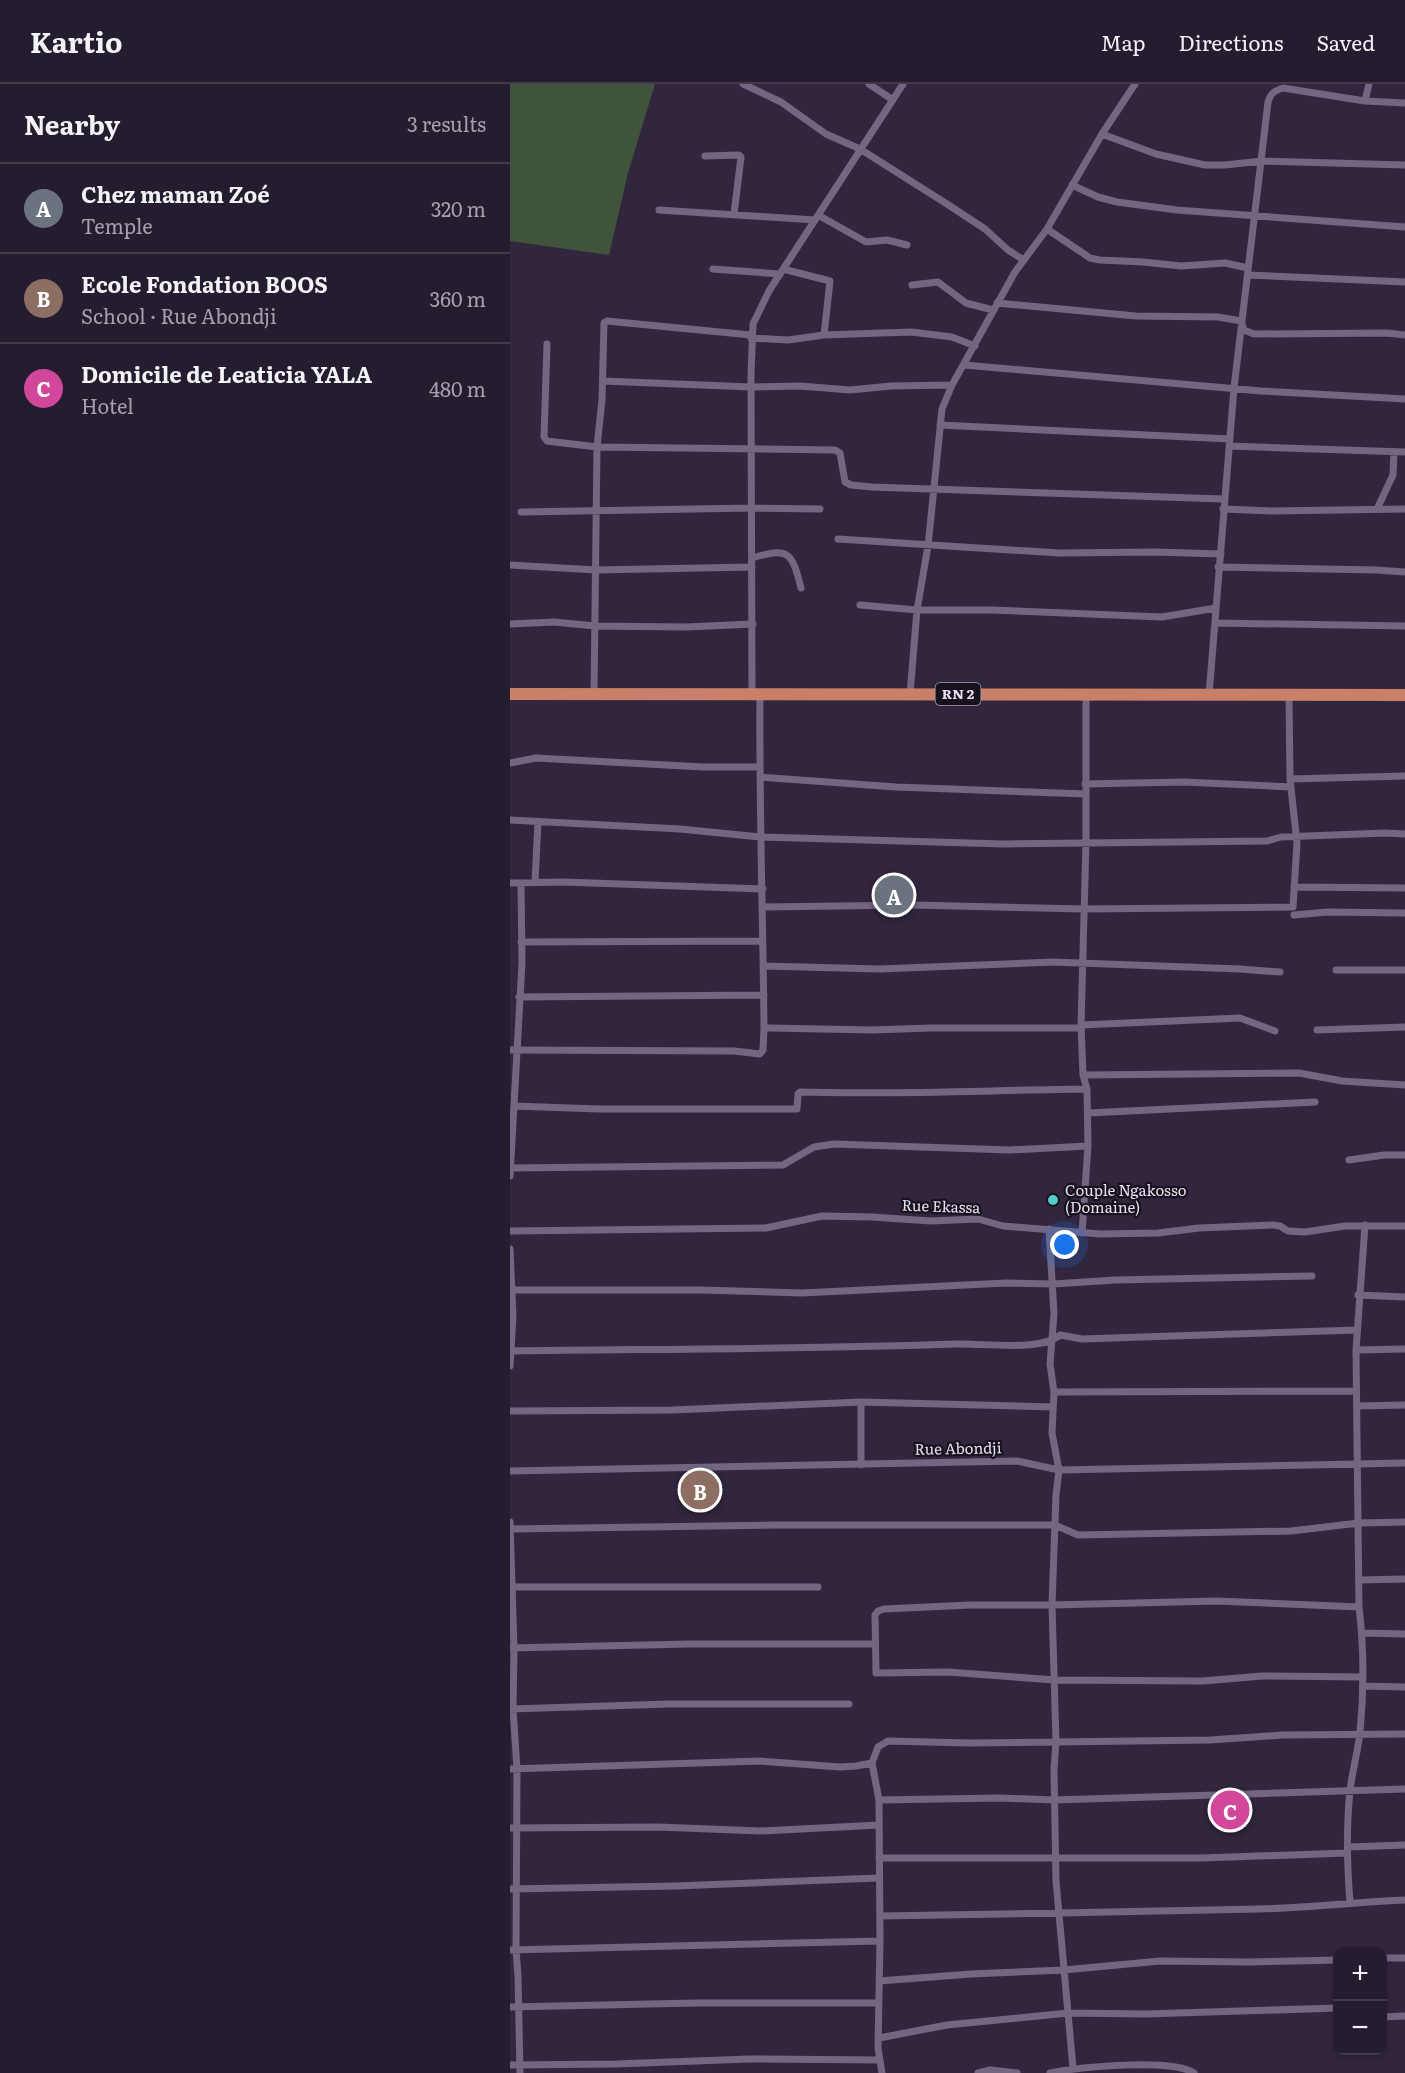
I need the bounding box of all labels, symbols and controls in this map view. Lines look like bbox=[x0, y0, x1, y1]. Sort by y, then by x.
text: Kartio bbox=[30, 20, 123, 62]
text: Map bbox=[1101, 26, 1146, 57]
text: Directions bbox=[1179, 26, 1284, 57]
text: Saved bbox=[1317, 26, 1375, 57]
text: Nearby bbox=[24, 104, 120, 143]
text: 3 results bbox=[407, 108, 486, 138]
text: Chez maman Zoé bbox=[81, 177, 270, 210]
text: A bbox=[36, 193, 51, 223]
text: 320 m bbox=[431, 193, 486, 223]
text: Temple bbox=[81, 210, 153, 240]
text: Ecole Fondation BOOS bbox=[81, 267, 328, 300]
text: B bbox=[37, 283, 50, 313]
text: 360 m bbox=[429, 283, 486, 313]
text: School · Rue Abondji bbox=[81, 300, 277, 330]
text: Domicile de Leaticia YALA bbox=[81, 357, 372, 390]
text: C bbox=[36, 373, 51, 403]
text: 480 m bbox=[429, 373, 486, 403]
text: Hotel bbox=[81, 390, 134, 420]
road number: RN 2 bbox=[936, 683, 980, 705]
pin: A bbox=[874, 872, 914, 918]
place label: Couple Ngakosso (Domaine) bbox=[1065, 1178, 1187, 1218]
street label: Rue Ekassa bbox=[901, 1193, 982, 1218]
marker: Couple Ngakosso (Domaine) bbox=[1046, 1193, 1060, 1207]
your location bbox=[1050, 1230, 1079, 1259]
street label: Rue Abondji bbox=[914, 1435, 1002, 1460]
pin: B bbox=[680, 1468, 720, 1512]
pin: C bbox=[1210, 1788, 1250, 1832]
map controls bbox=[1333, 1947, 1387, 2055]
button: + bbox=[1333, 1947, 1387, 2001]
button: − bbox=[1333, 2001, 1387, 2055]

